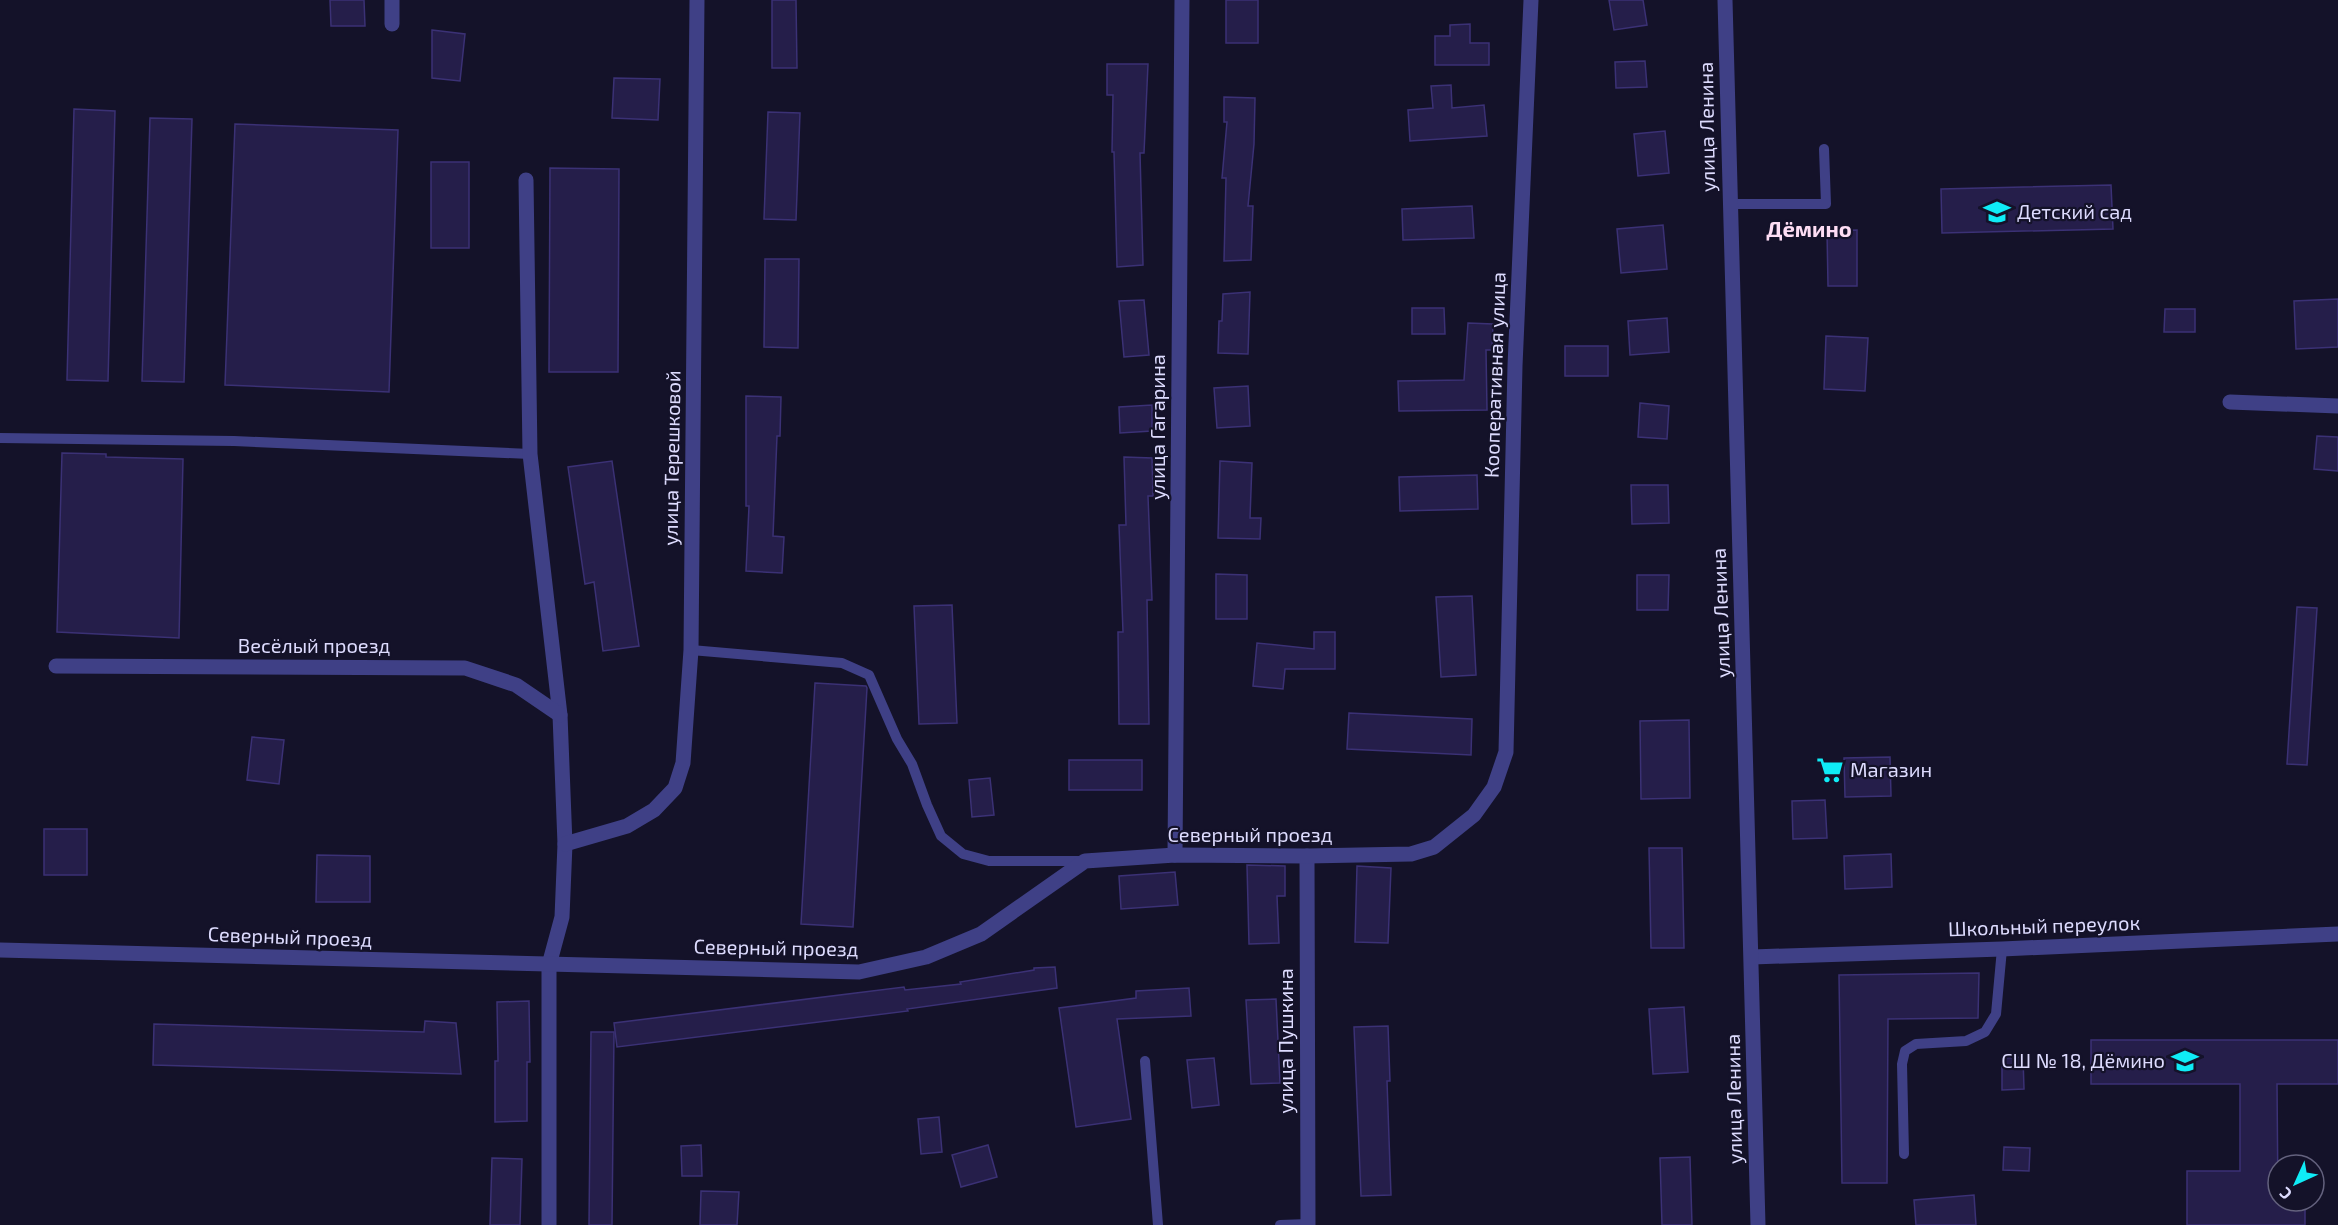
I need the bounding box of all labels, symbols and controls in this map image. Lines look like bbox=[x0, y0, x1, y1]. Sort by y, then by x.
street label: улица Ленина bbox=[1693, 62, 1720, 192]
school or university icon: Детский сад bbox=[1982, 197, 2012, 227]
place label: Детский сад bbox=[2017, 199, 2132, 223]
district label: Дёмино bbox=[1766, 215, 1852, 241]
street label: Кооперативная улица bbox=[1478, 272, 1511, 478]
street label: улица Гагарина bbox=[1145, 354, 1170, 500]
street label: улица Терешковой bbox=[657, 370, 686, 546]
street label: улица Ленина bbox=[1706, 548, 1735, 679]
street label: Весёлый проезд bbox=[238, 633, 390, 657]
supermarket icon: Магазин bbox=[1815, 755, 1845, 785]
place label: Магазин bbox=[1850, 757, 1932, 781]
street label: Северный проезд bbox=[1168, 822, 1332, 846]
street label: Школьный переулок bbox=[1947, 910, 2141, 941]
street label: Северный проезд bbox=[207, 921, 373, 951]
street label: Северный проезд bbox=[693, 934, 859, 960]
street label: улица Пушкина bbox=[1273, 968, 1298, 1114]
street label: улица Ленина bbox=[1720, 1034, 1747, 1164]
school or university icon: СШ № 18, Дёмино bbox=[2170, 1046, 2200, 1076]
place label: СШ № 18, Дёмино bbox=[2001, 1048, 2165, 1072]
north arrow bbox=[2266, 1153, 2326, 1213]
text: С bbox=[2275, 1184, 2295, 1204]

